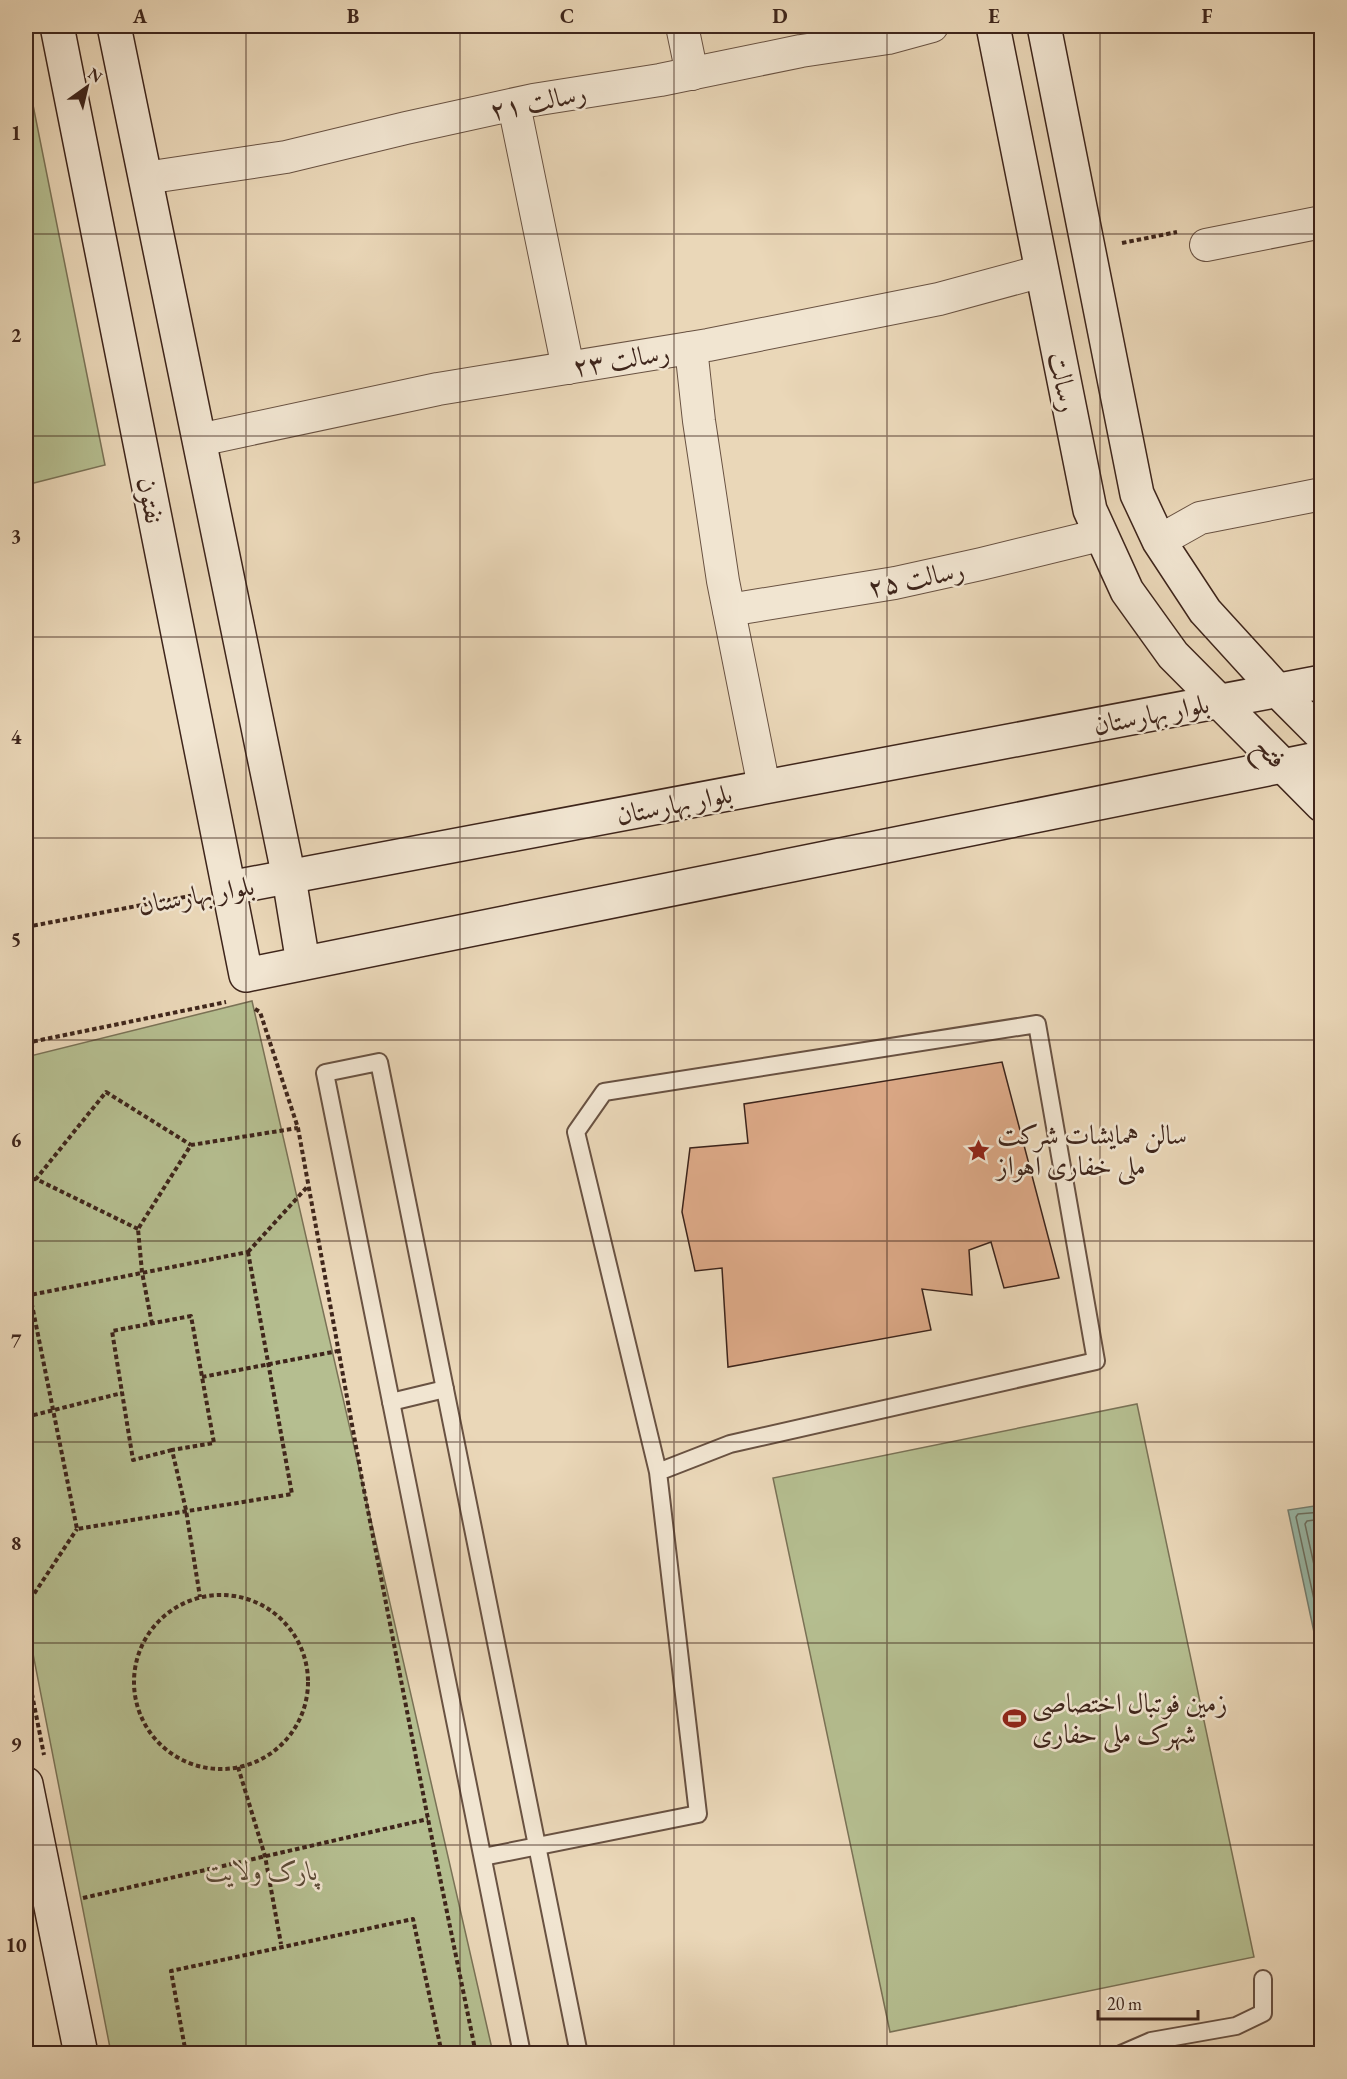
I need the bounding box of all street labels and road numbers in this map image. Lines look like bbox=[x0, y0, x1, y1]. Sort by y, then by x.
street label: رسالت ۲۱ bbox=[487, 74, 589, 128]
street label: رسالت ۲۳ bbox=[570, 334, 672, 384]
street label: رسالت bbox=[1041, 349, 1087, 415]
street label: نفتون bbox=[129, 474, 173, 526]
street label: رسالت ۲۵ bbox=[865, 551, 967, 605]
street label: بلوار بهارستان bbox=[1090, 686, 1212, 742]
street label: فتح bbox=[1242, 728, 1295, 780]
street label: بلوار بهارستان bbox=[613, 776, 735, 832]
street label: بلوار بهارستان bbox=[135, 868, 257, 922]

